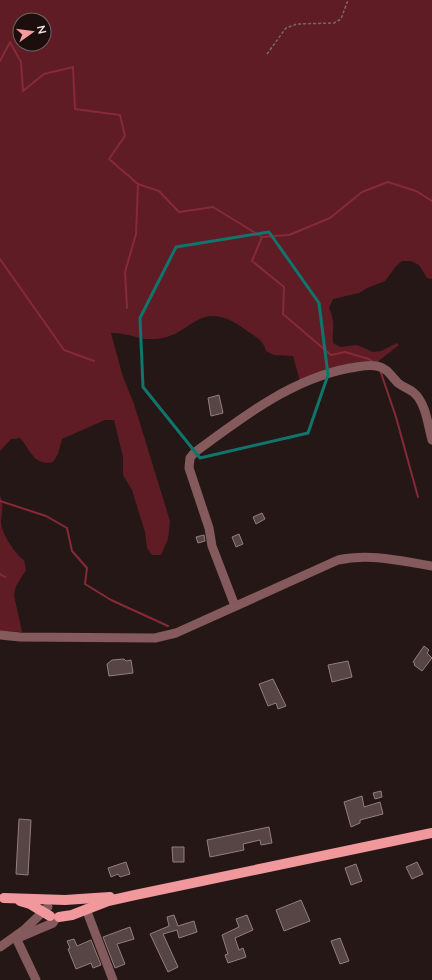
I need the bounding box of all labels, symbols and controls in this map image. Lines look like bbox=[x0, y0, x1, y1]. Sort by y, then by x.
north arrow bbox=[12, 12, 52, 52]
text: N bbox=[35, 24, 50, 35]

